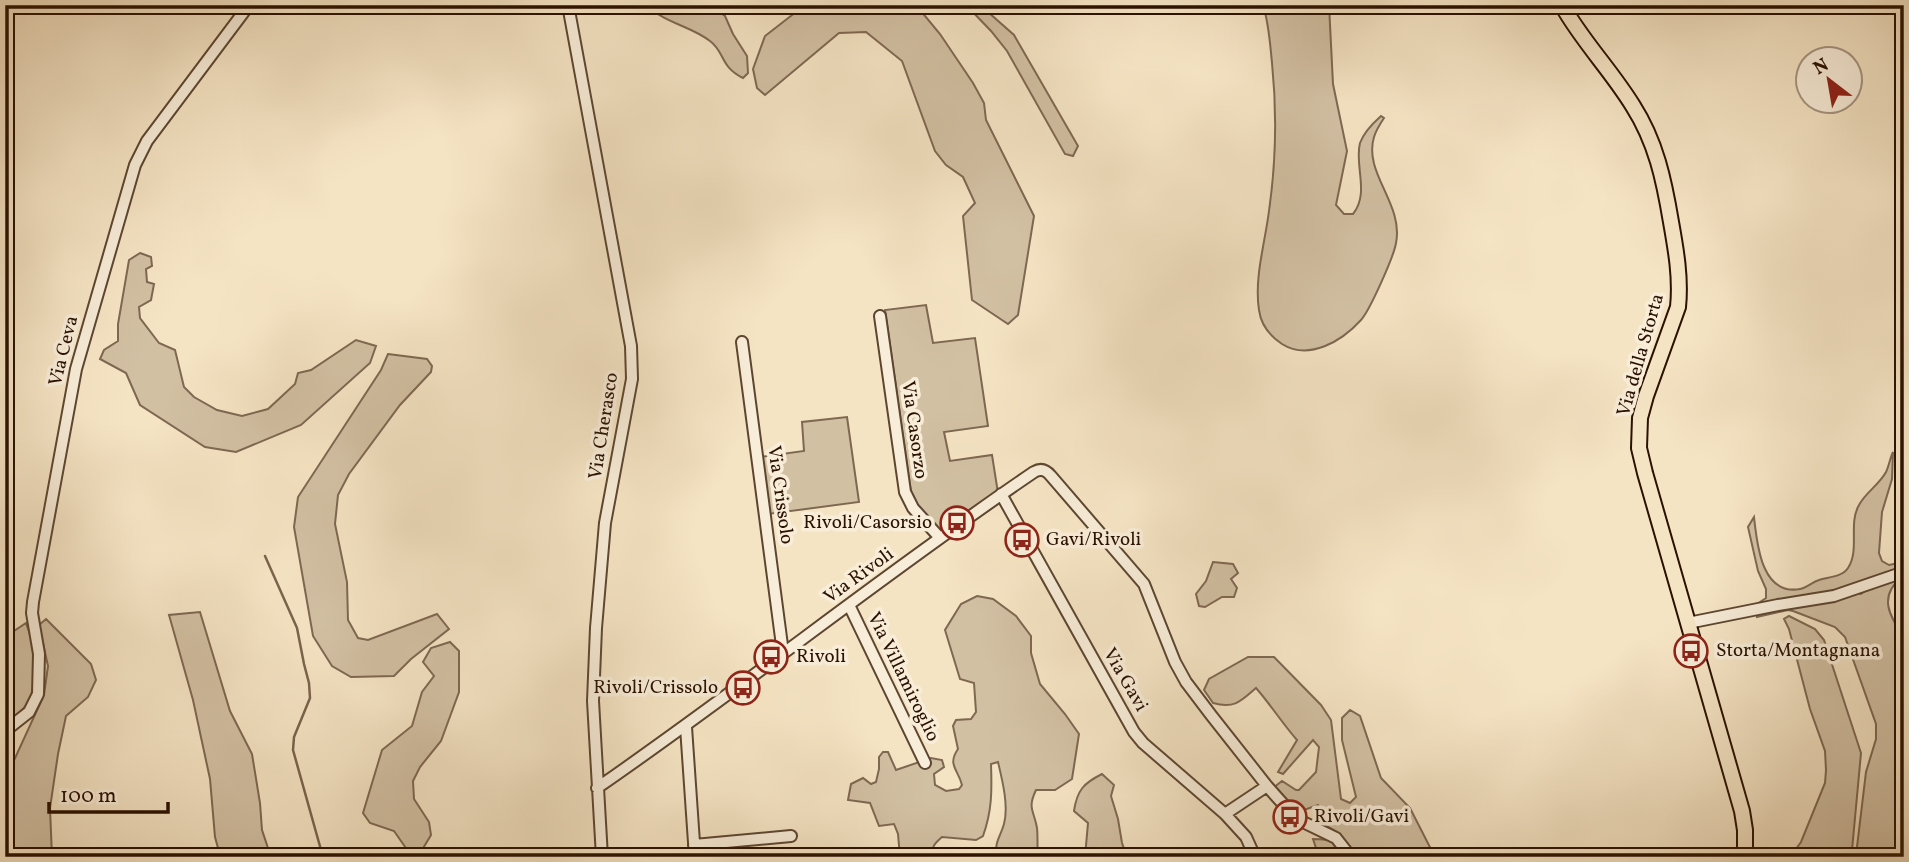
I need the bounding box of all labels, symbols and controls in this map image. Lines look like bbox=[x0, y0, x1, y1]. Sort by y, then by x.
north arrow bbox=[1794, 46, 1864, 116]
text: N bbox=[1809, 52, 1834, 82]
street label: Via della Storta bbox=[1611, 291, 1671, 419]
street label: Via Ceva bbox=[43, 313, 85, 389]
street label: Via Cherasco bbox=[583, 371, 625, 481]
street label: Via Casorzo bbox=[894, 379, 934, 481]
street label: Via Crissolo bbox=[760, 444, 800, 546]
bus stop icon: Rivoli/Casorsio bbox=[938, 504, 976, 542]
place label: Rivoli/Casorsio bbox=[803, 510, 932, 536]
bus stop icon: Gavi/Rivoli bbox=[1003, 521, 1041, 559]
place label: Gavi/Rivoli bbox=[1046, 527, 1142, 553]
street label: Via Rivoli bbox=[819, 542, 900, 610]
street label: Via Villamiroglio bbox=[860, 608, 946, 746]
bus stop icon: Storta/Montagnana bbox=[1672, 632, 1710, 670]
bus stop icon: Rivoli bbox=[752, 638, 790, 676]
place label: Storta/Montagnana bbox=[1716, 638, 1880, 664]
street label: Via Gavi bbox=[1096, 643, 1154, 717]
place label: Rivoli bbox=[796, 644, 846, 670]
bus stop icon: Rivoli/Crissolo bbox=[724, 669, 762, 707]
place label: Rivoli/Crissolo bbox=[593, 675, 718, 701]
scale bar bbox=[49, 771, 168, 815]
text: 100 m bbox=[60, 782, 117, 811]
bus stop icon: Rivoli/Gavi bbox=[1271, 798, 1309, 836]
place label: Rivoli/Gavi bbox=[1314, 804, 1410, 830]

